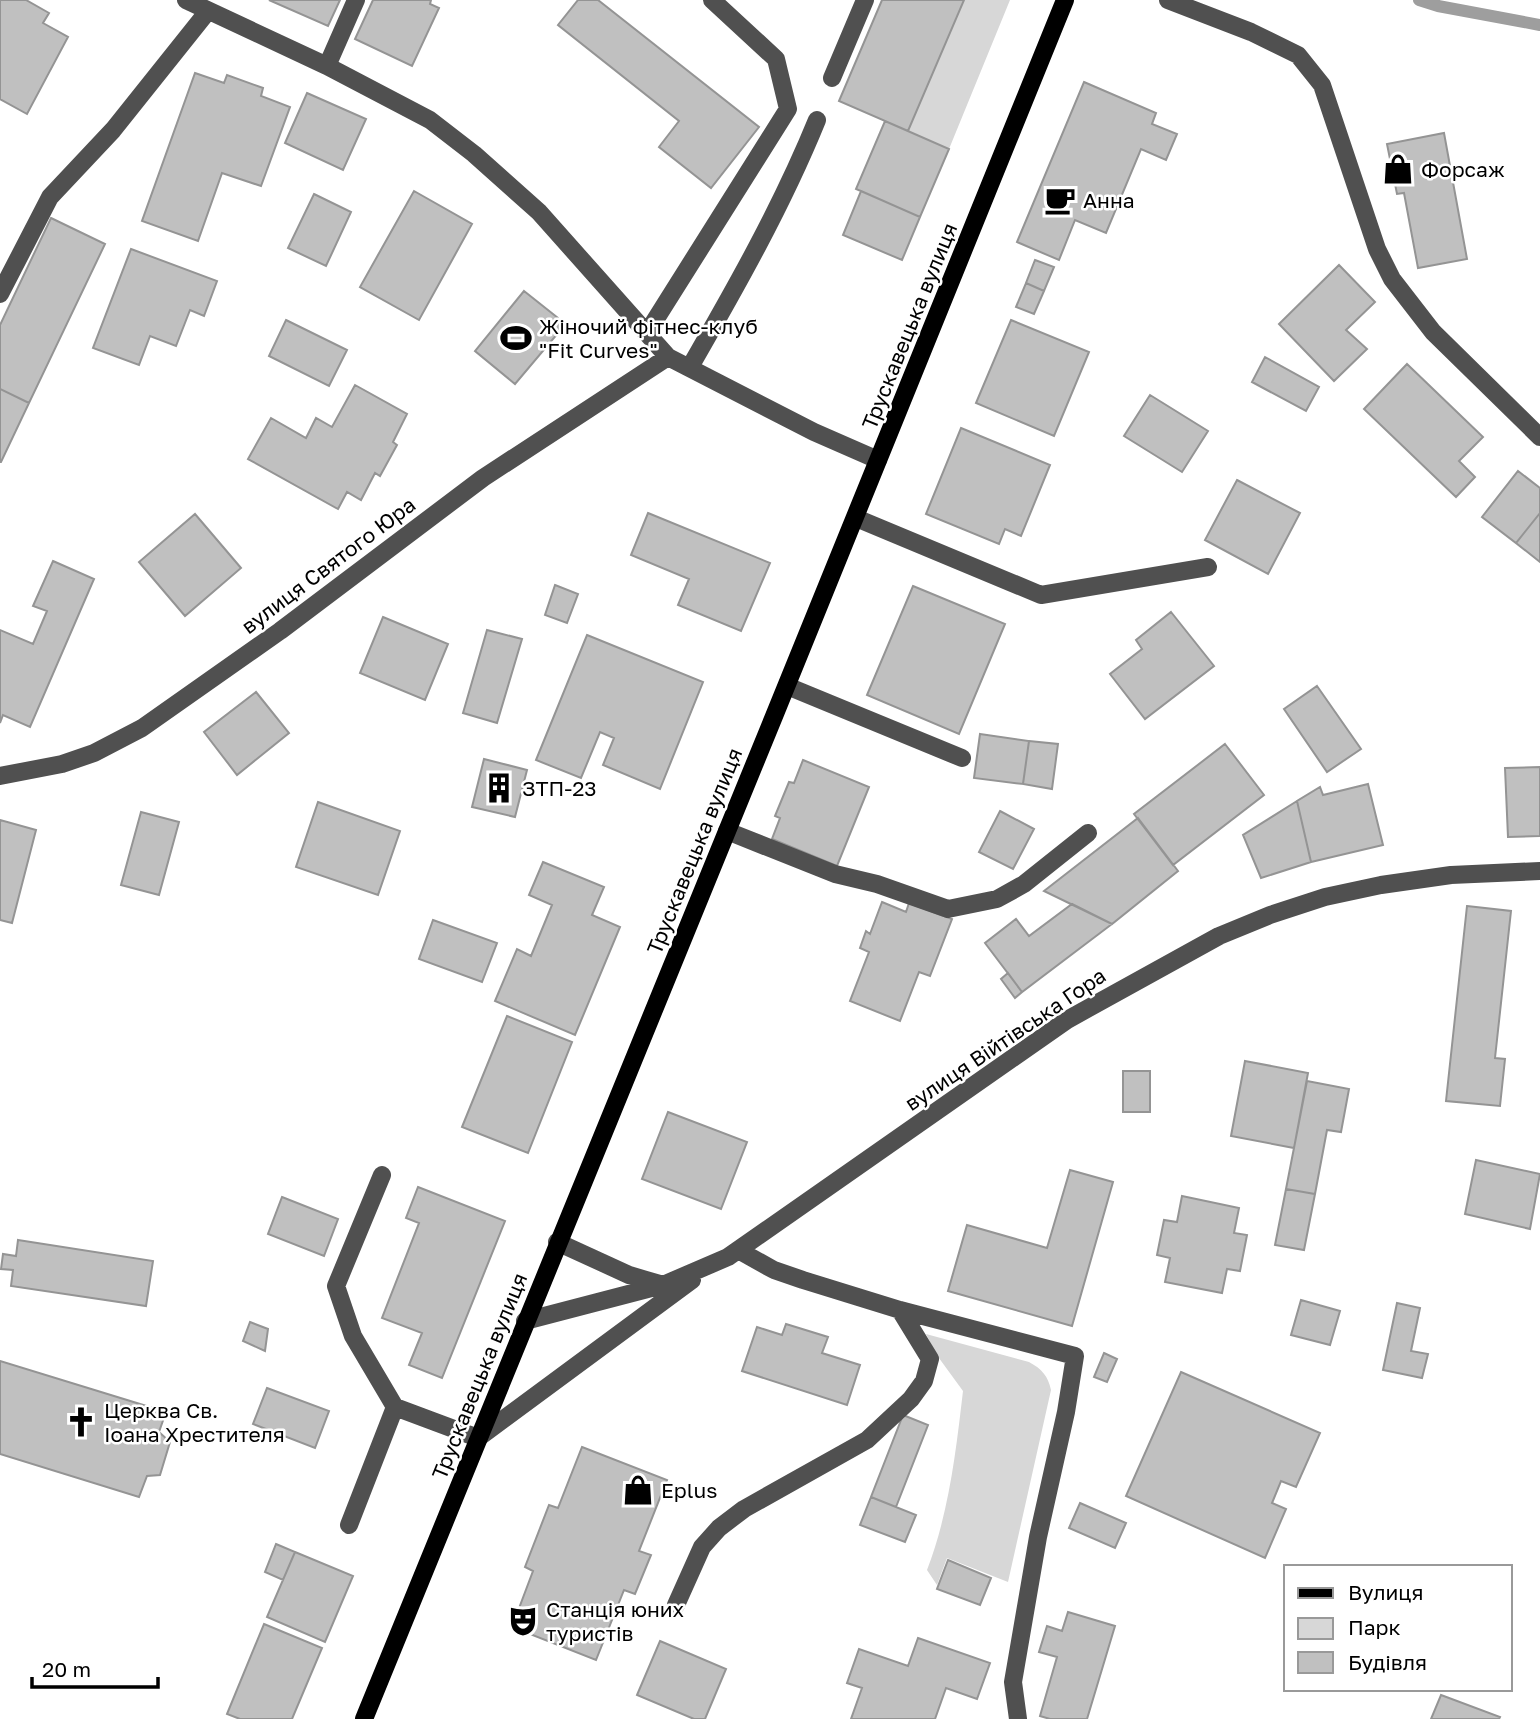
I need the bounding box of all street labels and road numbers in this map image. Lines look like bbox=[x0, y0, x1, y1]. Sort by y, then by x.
street label: Трускавецька вулиця bbox=[856, 219, 962, 433]
street label: вулиця Святого Юра bbox=[236, 491, 420, 639]
street label: Трускавецька вулиця bbox=[641, 744, 747, 958]
street label: вулиця Війтівська Гора bbox=[900, 962, 1110, 1116]
street label: Трускавецька вулиця bbox=[426, 1269, 532, 1483]

